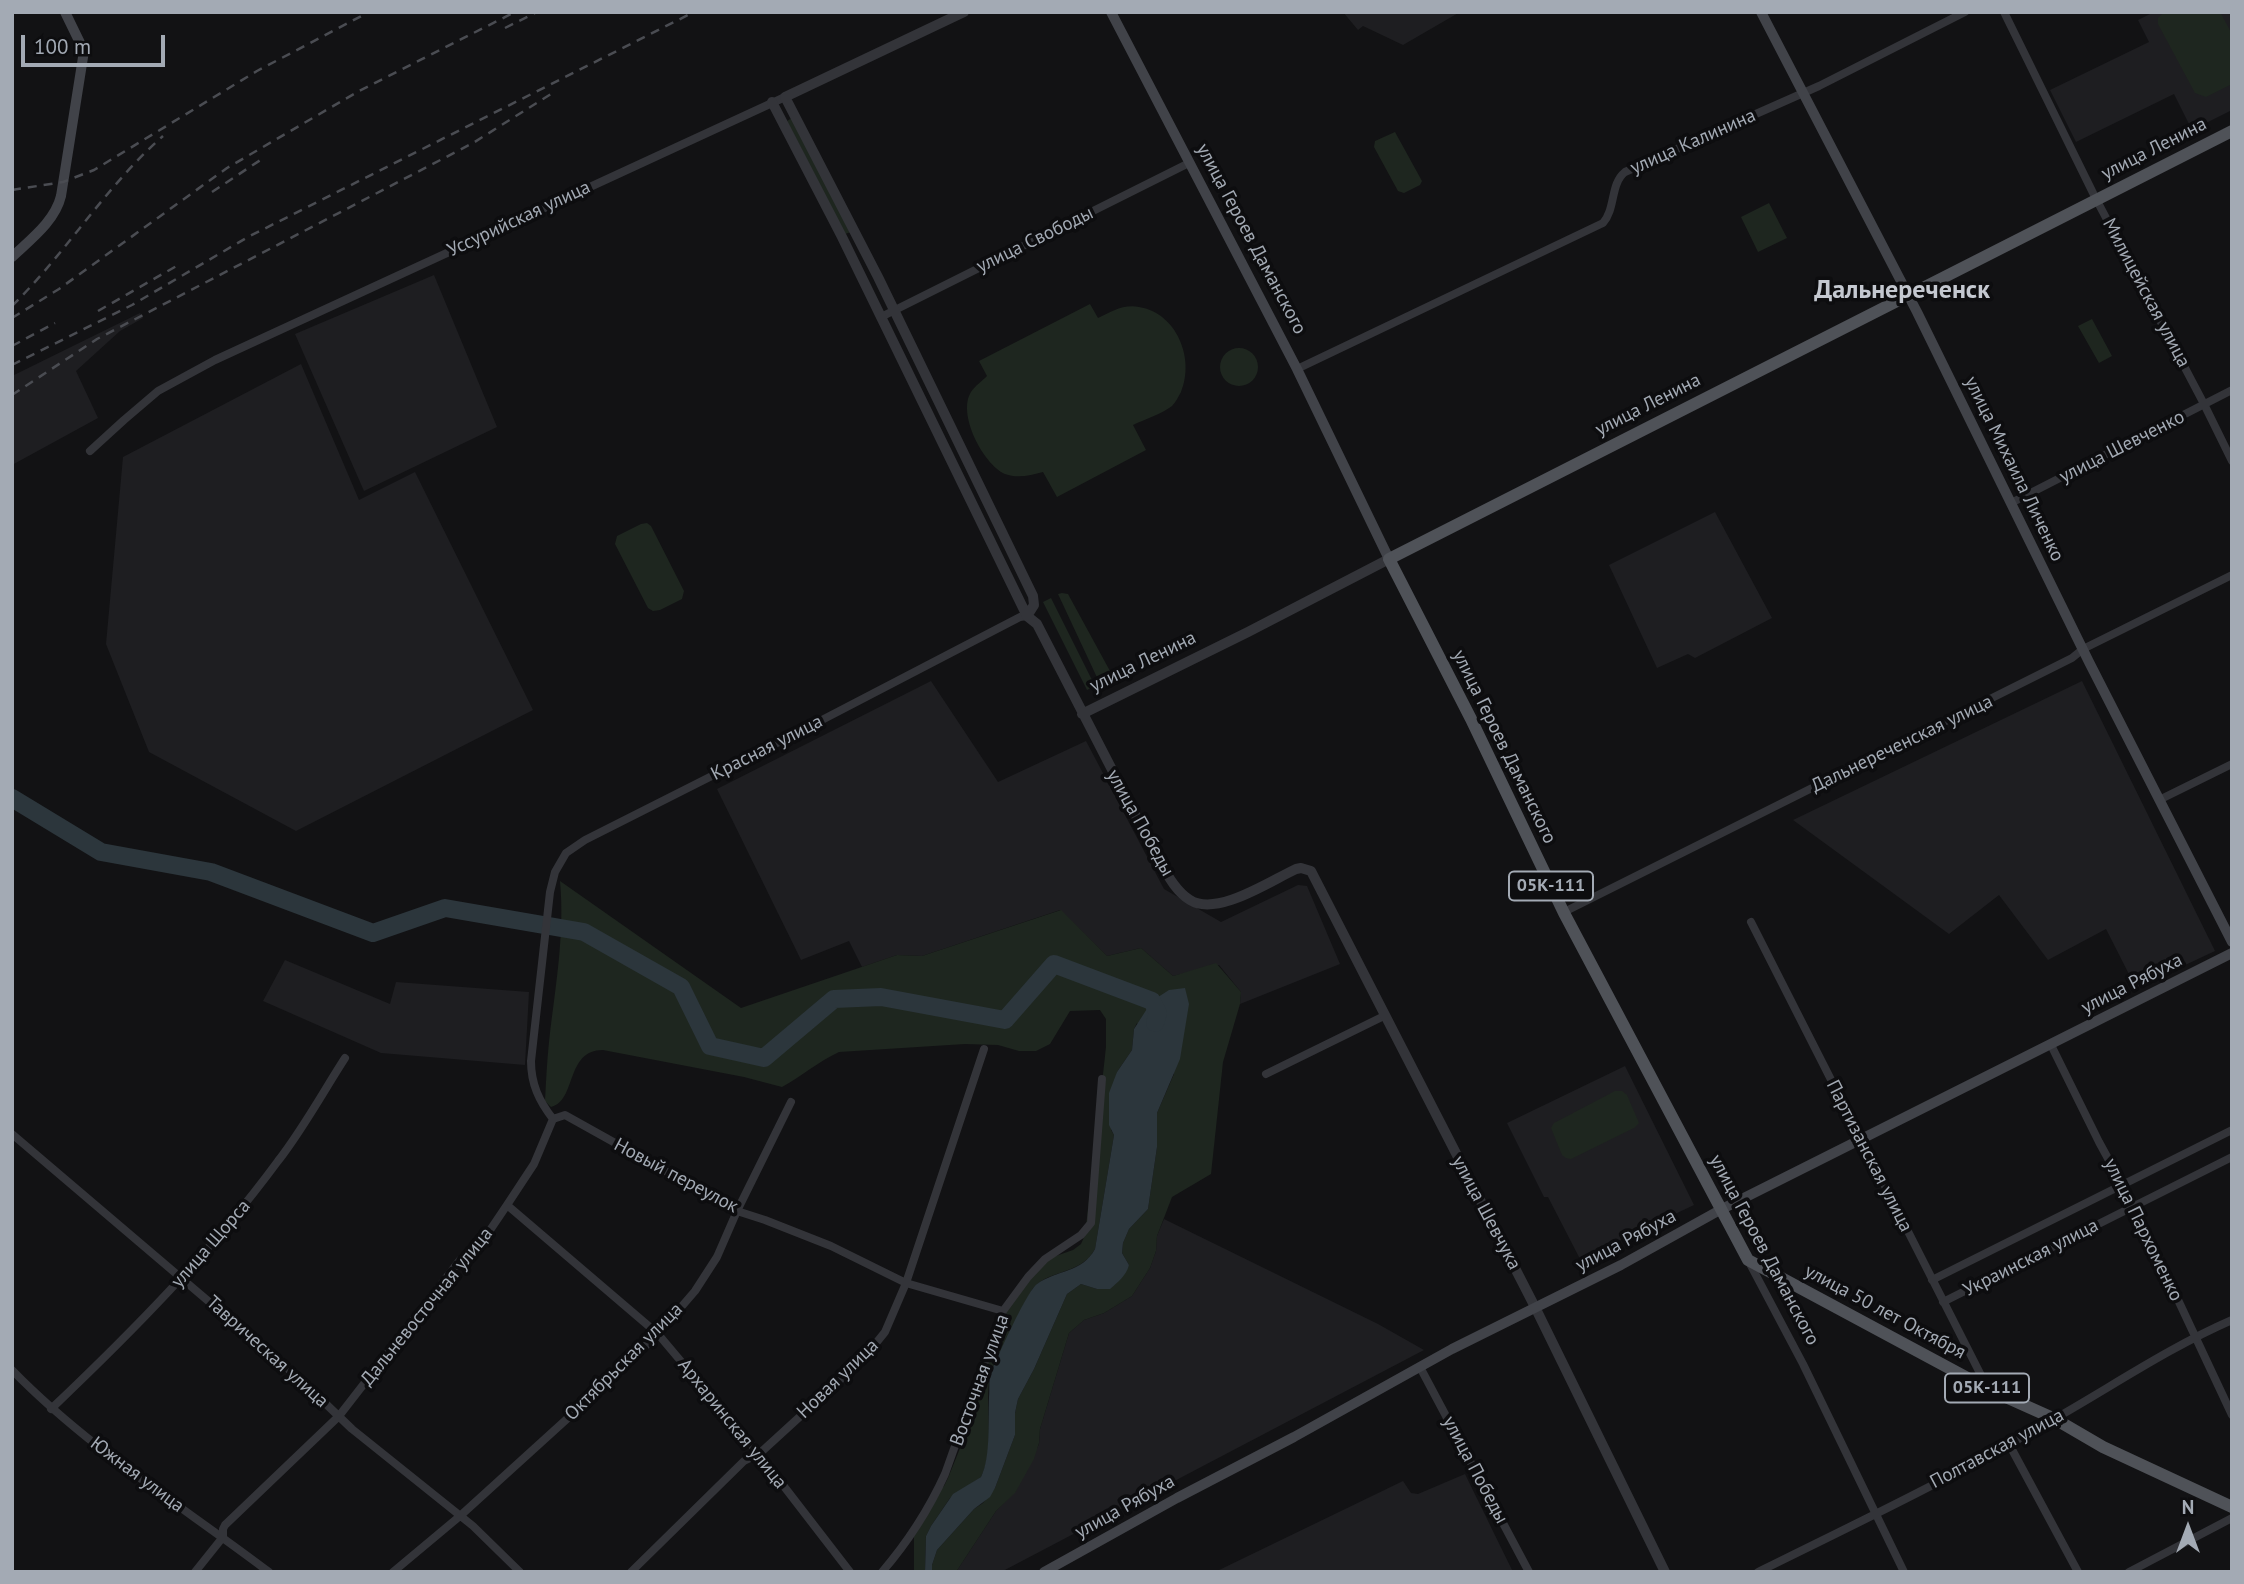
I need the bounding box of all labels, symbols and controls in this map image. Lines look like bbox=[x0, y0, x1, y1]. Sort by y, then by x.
scale bar bbox=[24, 21, 168, 65]
text: 100 m bbox=[34, 33, 91, 60]
street label: улица Калинина bbox=[1627, 104, 1759, 180]
street label: улица Ленина bbox=[2097, 113, 2211, 185]
street label: улица Героев Даманского bbox=[1191, 140, 1311, 338]
street label: Уссурийская улица bbox=[444, 176, 594, 262]
street label: улица Свободы bbox=[973, 202, 1097, 278]
street label: Милицейская улица bbox=[2097, 215, 2195, 371]
district label: Дальнереченск bbox=[1814, 275, 1990, 307]
street label: улица Ленина bbox=[1591, 369, 1705, 441]
street label: улица Михаила Личенко bbox=[1959, 373, 2069, 565]
street label: улица Шевченко bbox=[2056, 406, 2188, 488]
street label: улица Ленина bbox=[1086, 626, 1200, 698]
street label: улица Героев Даманского bbox=[1447, 646, 1561, 848]
street label: Дальнереченская улица bbox=[1808, 690, 1996, 798]
street label: Красная улица bbox=[707, 710, 827, 786]
street label: улица Победы bbox=[1101, 766, 1179, 880]
road number: 05К-111 bbox=[1509, 872, 1593, 900]
street label: улица Рябуха bbox=[2078, 949, 2186, 1019]
street label: Партизанская улица bbox=[1821, 1076, 1917, 1236]
street label: Новый переулок bbox=[610, 1134, 742, 1218]
street label: улица Героев Даманского bbox=[1704, 1151, 1824, 1349]
street label: улица Шевчука bbox=[1446, 1152, 1526, 1274]
street label: улица Пархоменко bbox=[2099, 1155, 2187, 1305]
street label: улица Щорса bbox=[167, 1195, 255, 1293]
street label: улица Рябуха bbox=[1572, 1205, 1680, 1277]
street label: Украинская улица bbox=[1960, 1214, 2102, 1302]
street label: Дальневосточная улица bbox=[356, 1223, 498, 1391]
street label: улица 50 лет Октября bbox=[1801, 1260, 1969, 1364]
street label: Таврическая улица bbox=[201, 1291, 333, 1413]
street label: Октябрьская улица bbox=[560, 1298, 688, 1426]
street label: Восточная улица bbox=[946, 1311, 1014, 1449]
street label: Новая улица bbox=[793, 1335, 883, 1423]
street label: Архаринская улица bbox=[673, 1354, 791, 1494]
road number: 05К-111 bbox=[1945, 1373, 2029, 1402]
street label: Полтавская улица bbox=[1926, 1404, 2068, 1494]
street label: улица Победы bbox=[1437, 1412, 1513, 1528]
street label: Южная улица bbox=[86, 1432, 188, 1518]
street label: улица Рябуха bbox=[1071, 1470, 1179, 1544]
north arrow bbox=[2153, 1493, 2223, 1563]
text: N bbox=[2182, 1495, 2194, 1519]

